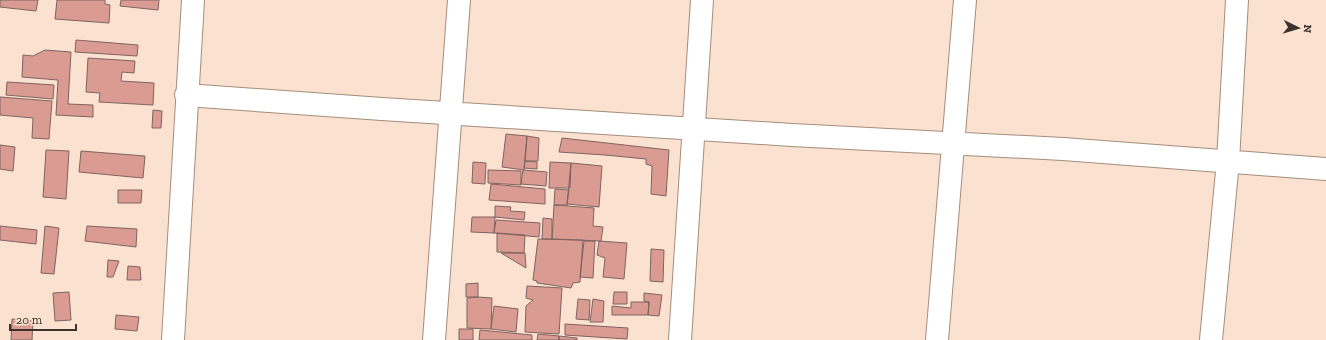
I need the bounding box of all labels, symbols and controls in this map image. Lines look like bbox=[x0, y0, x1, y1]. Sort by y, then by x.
north arrow bbox=[1278, 8, 1318, 48]
text: N bbox=[1301, 24, 1314, 34]
scale bar bbox=[10, 306, 76, 332]
text: 20 m bbox=[16, 313, 43, 327]

